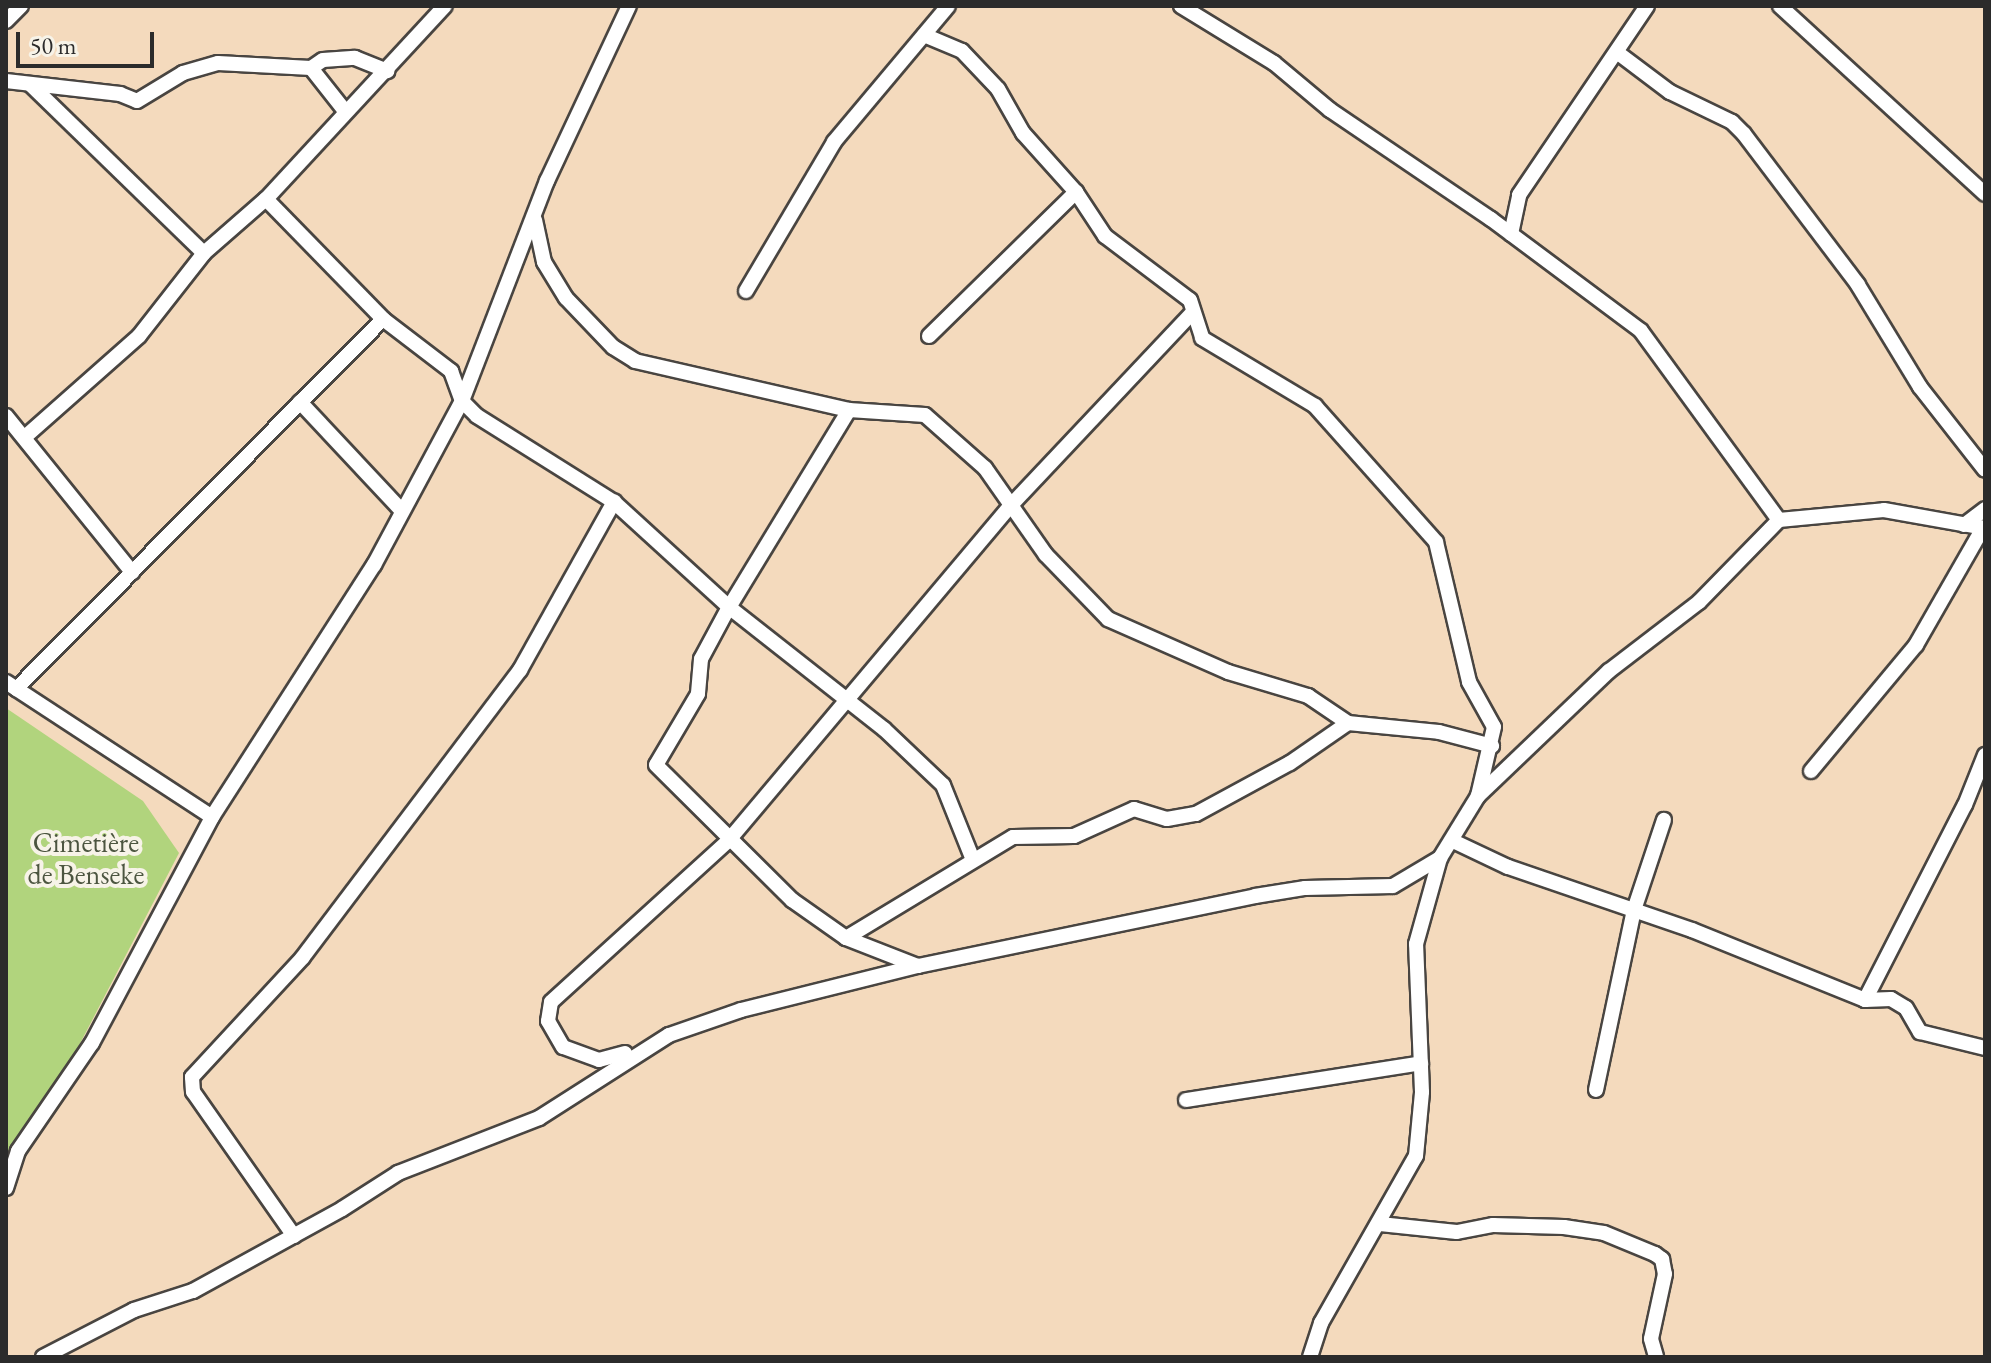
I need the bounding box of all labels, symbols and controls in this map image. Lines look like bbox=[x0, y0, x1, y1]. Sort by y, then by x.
scale bar bbox=[20, 16, 158, 66]
text: 50 m bbox=[30, 30, 77, 61]
park label: Cimetière de Benseke bbox=[28, 825, 144, 891]

